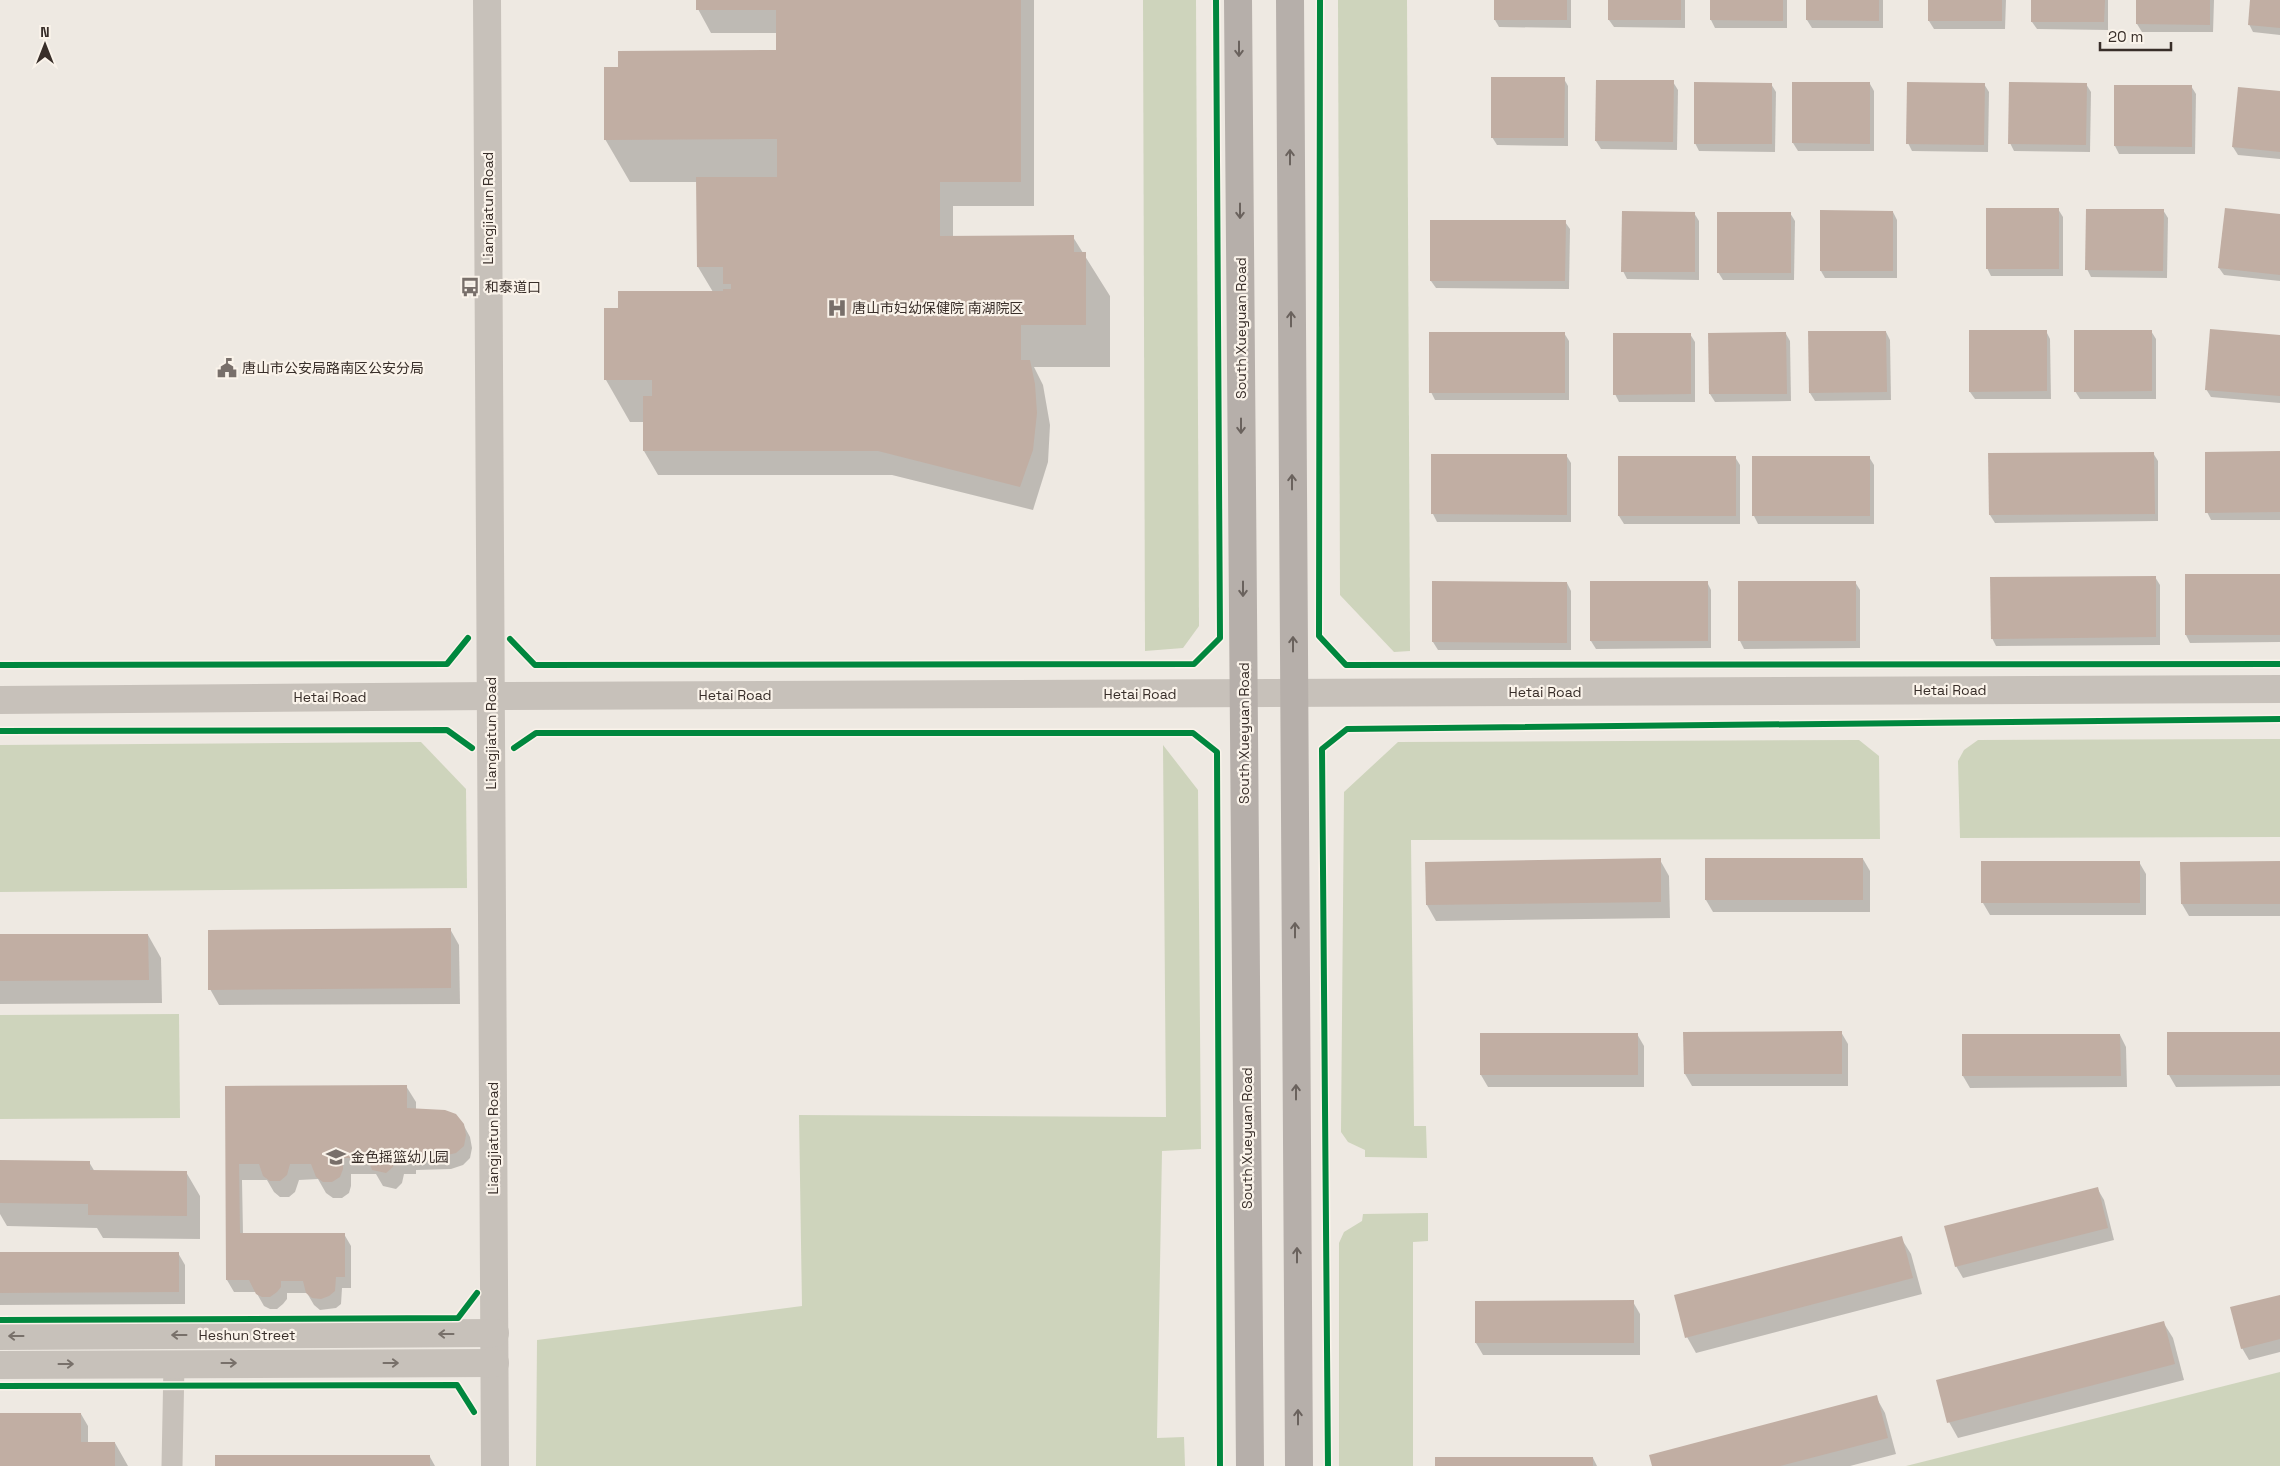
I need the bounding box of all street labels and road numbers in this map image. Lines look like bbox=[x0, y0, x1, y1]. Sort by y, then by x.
street label: Liangjiatun Road bbox=[479, 152, 497, 264]
street label: South Xueyuan Road bbox=[1232, 257, 1250, 399]
street label: South Xueyuan Road bbox=[1235, 662, 1253, 804]
street label: Liangjiatun Road bbox=[482, 677, 500, 789]
street label: Hetai Road bbox=[1913, 681, 1987, 699]
street label: Hetai Road bbox=[1508, 683, 1582, 701]
street label: Hetai Road bbox=[1103, 685, 1177, 703]
street label: Hetai Road bbox=[698, 686, 772, 704]
street label: Hetai Road bbox=[293, 688, 367, 706]
street label: South Xueyuan Road bbox=[1238, 1067, 1256, 1209]
street label: Liangjiatun Road bbox=[484, 1082, 502, 1194]
street label: Heshun Street bbox=[199, 1326, 295, 1344]

